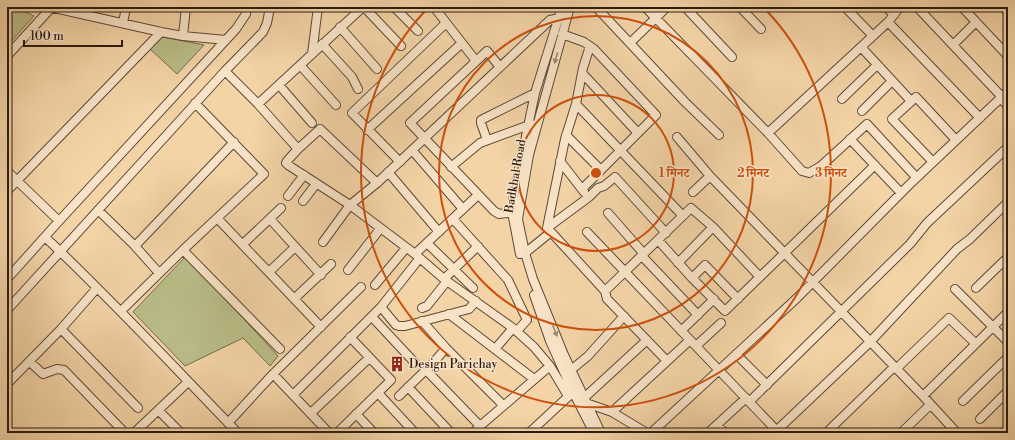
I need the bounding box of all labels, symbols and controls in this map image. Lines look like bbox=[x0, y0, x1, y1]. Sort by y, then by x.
scale bar bbox=[24, 22, 122, 48]
text: 100 m bbox=[30, 29, 64, 44]
one-way arrow bbox=[553, 52, 559, 64]
street label: Badkhal Road bbox=[501, 138, 529, 215]
centre of rings bbox=[589, 166, 603, 180]
text: 1 मिनट bbox=[659, 166, 690, 181]
text: 2 मिनट bbox=[737, 166, 770, 181]
text: 3 मिनट bbox=[815, 166, 848, 181]
one-way arrow bbox=[552, 326, 558, 338]
building icon: Design Parichay bbox=[388, 355, 406, 373]
place label: Design Parichay bbox=[409, 357, 498, 372]

